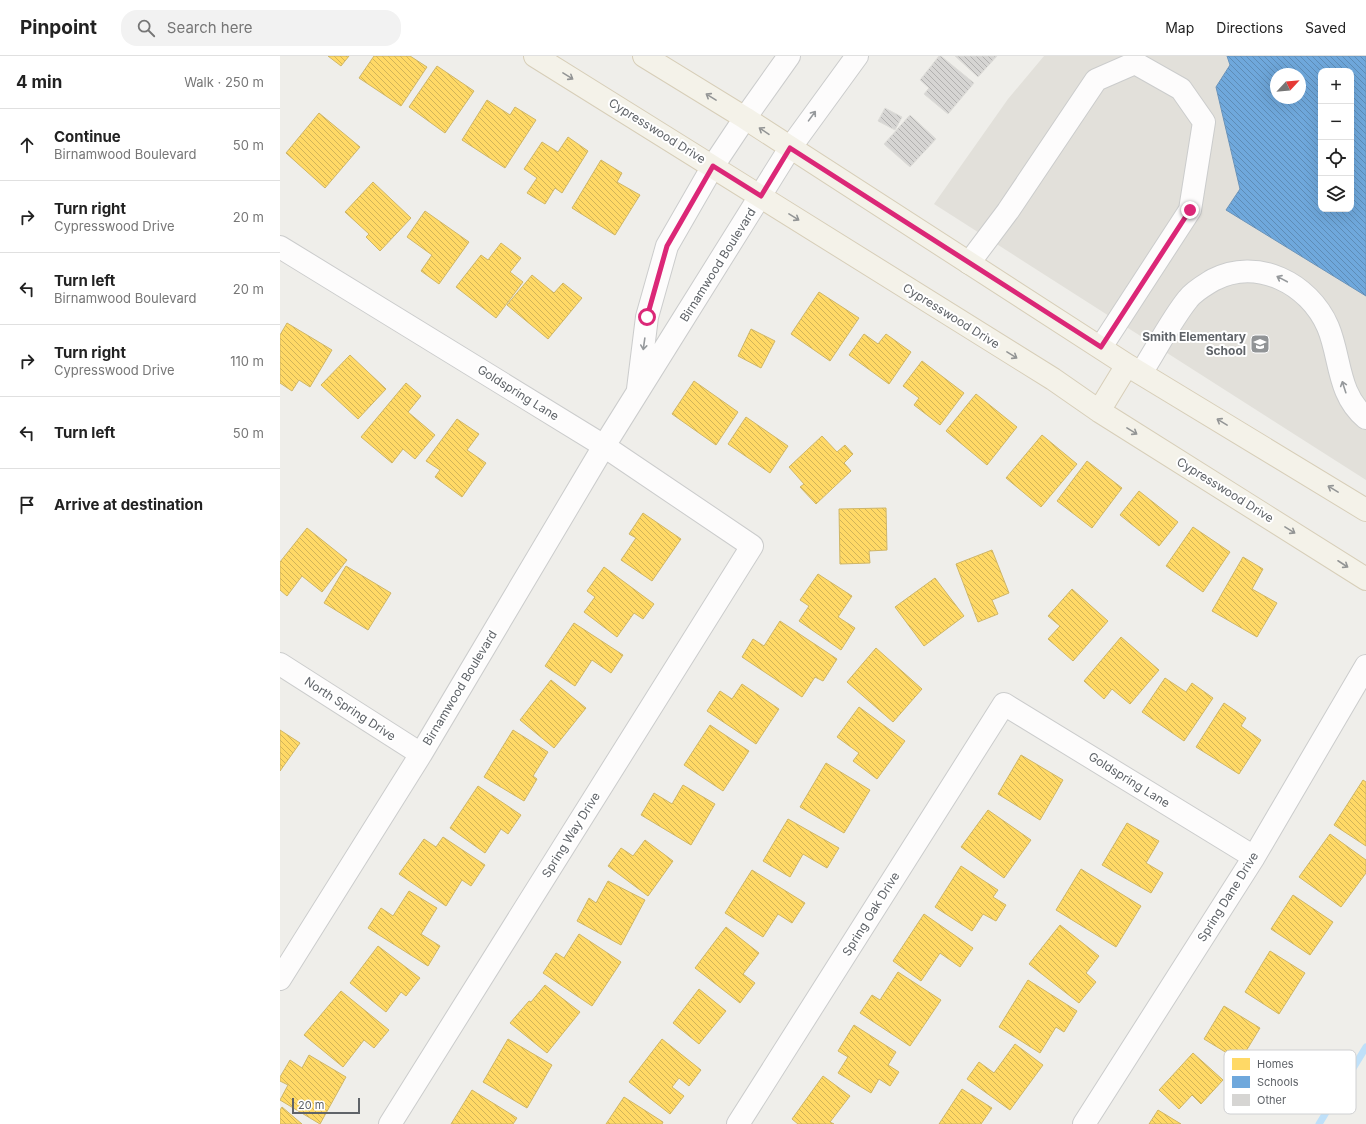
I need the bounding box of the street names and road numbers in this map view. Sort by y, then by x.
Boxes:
street label: Cypresswood Drive [606,95,708,166]
street label: Birnamwood Boulevard [676,205,759,324]
street label: Cypresswood Drive [900,280,1002,351]
street label: Goldspring Lane [475,362,562,424]
street label: Cypresswood Drive [1174,454,1276,525]
street label: Birnamwood Boulevard [419,628,500,748]
street label: North Spring Drive [302,674,399,744]
street label: Goldspring Lane [1086,749,1173,811]
street label: Spring Way Drive [538,789,603,880]
street label: Spring Dane Drive [1194,849,1261,944]
street label: Spring Oak Drive [839,869,902,958]

